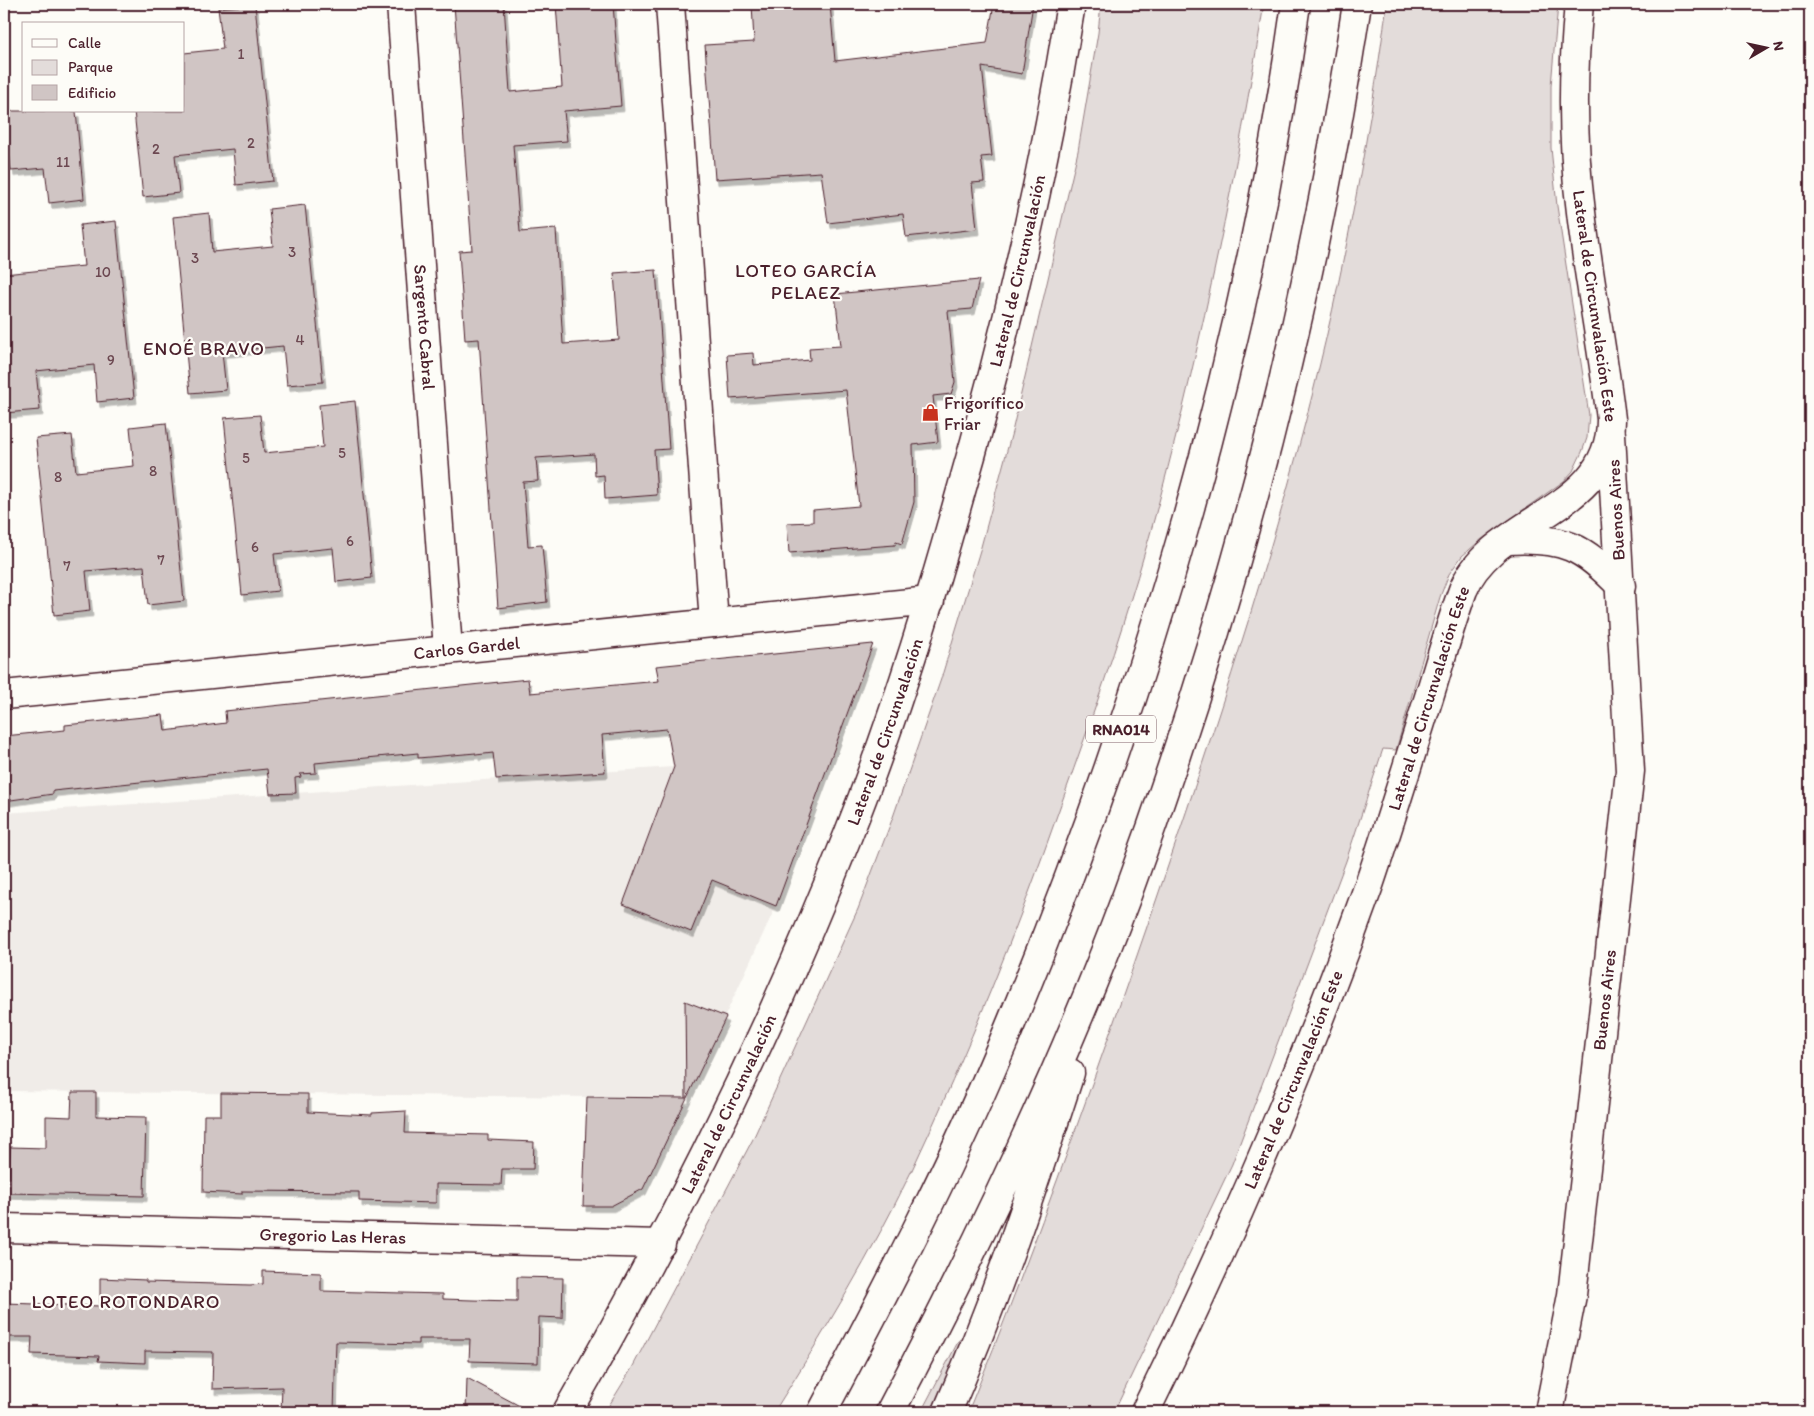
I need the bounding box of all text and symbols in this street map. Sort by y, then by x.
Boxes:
legend [22,22,185,112]
north arrow [1742,22,1792,72]
text: Calle [68,34,101,52]
text: N [1769,40,1787,52]
house number: 1 [238,45,245,63]
text: Parque [68,58,113,76]
text: Edificio [68,84,116,102]
house number: 2 [247,134,255,152]
house number: 2 [152,140,160,158]
house number: 11 [56,153,70,171]
street label: Lateral de Circunvalación [984,172,1050,369]
street label: Lateral de Circunvalación Este [1568,189,1622,423]
house number: 3 [288,243,296,261]
house number: 3 [191,249,199,267]
district label: LOTEO GARCÍA PELAEZ [735,259,877,304]
house number: 10 [95,263,111,281]
street label: Sargento Cabral [409,263,440,391]
house number: 4 [295,331,305,349]
district label: ENOÉ BRAVO [143,337,265,360]
house number: 9 [107,351,115,369]
place label: Frigorífico Friar [944,392,1024,435]
shop icon: Frigorífico Friar [920,403,940,423]
house number: 5 [338,444,346,462]
house number: 5 [242,449,250,467]
street label: Buenos Aires [1602,459,1630,561]
house number: 8 [149,462,157,480]
house number: 8 [54,468,62,486]
house number: 6 [346,532,354,550]
house number: 6 [251,538,259,556]
house number: 7 [157,551,165,569]
house number: 7 [63,557,71,575]
street label: Lateral de Circunvalación Este [1383,583,1475,813]
street label: Carlos Gardel [412,632,521,664]
street label: Lateral de Circunvalación [842,635,928,828]
road number: RNA014 [1086,716,1156,742]
street label: Buenos Aires [1588,948,1621,1052]
street label: Lateral de Circunvalación Este [1239,967,1348,1192]
street label: Lateral de Circunvalación [676,1010,781,1198]
street label: Gregorio Las Heras [259,1223,407,1249]
district label: LOTEO ROTONDARO [31,1290,221,1313]

